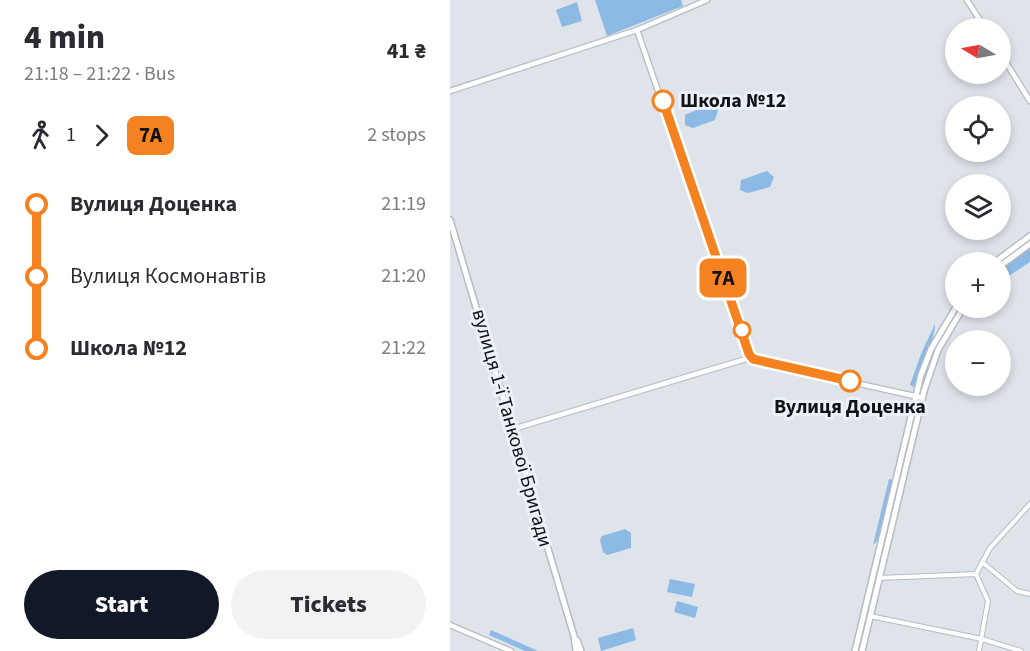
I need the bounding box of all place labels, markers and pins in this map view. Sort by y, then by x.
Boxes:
place label: Школа №12 [680,87,786,115]
marker: Школа №12 [652,90,674,112]
unlabelled marker [733,321,751,339]
marker: Вулиця Доценка [839,370,861,392]
place label: Вулиця Доценка [774,393,926,421]

